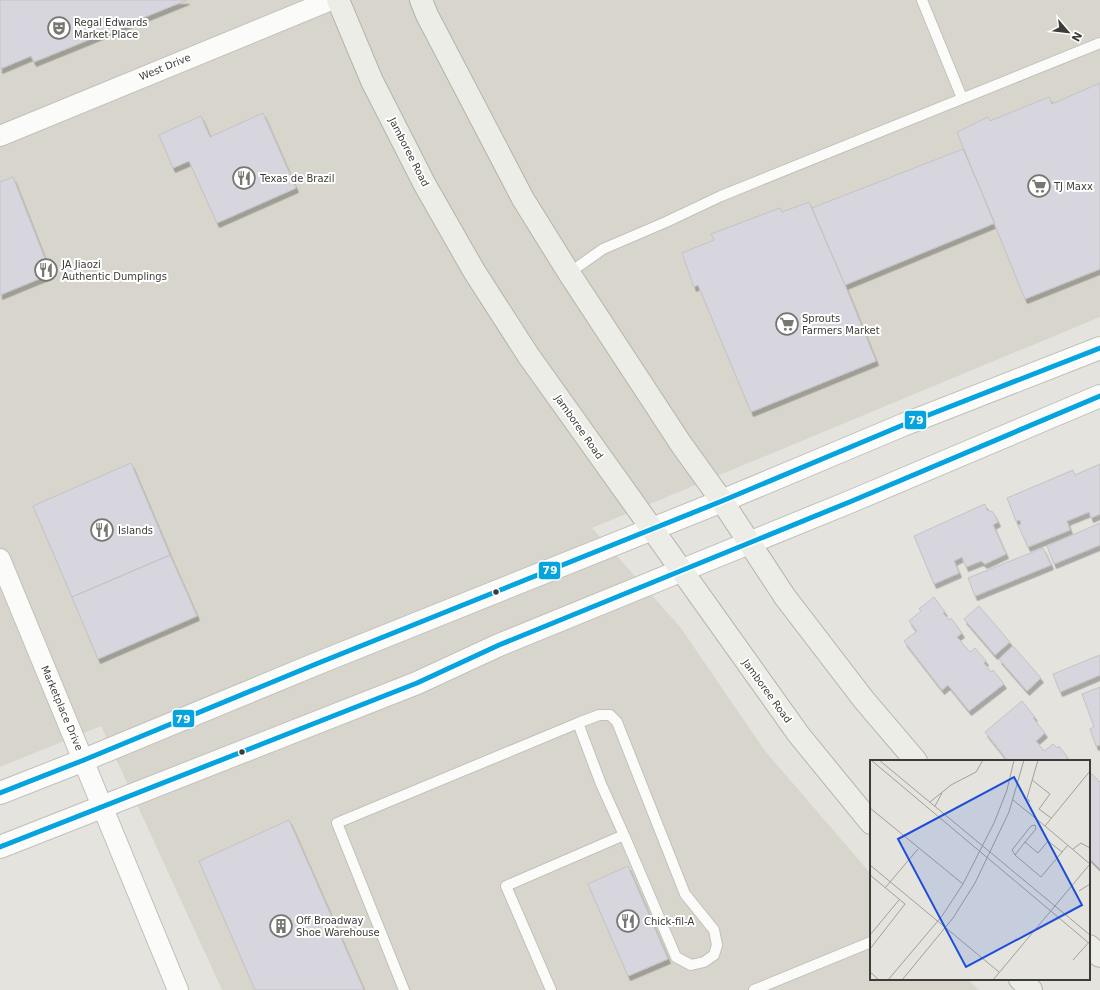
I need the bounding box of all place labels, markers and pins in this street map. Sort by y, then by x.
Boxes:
theatre icon: Regal Edwards Market Place [46,15,72,41]
place label: Regal Edwards Market Place [74,17,148,40]
restaurant icon: Texas de Brazil [231,165,257,191]
place label: Texas de Brazil [259,173,334,184]
supermarket icon: TJ Maxx [1026,173,1052,199]
place label: TJ Maxx [1053,181,1093,192]
restaurant icon: JA Jiaozi Authentic Dumplings [33,257,59,283]
place label: JA Jiaozi Authentic Dumplings [61,259,167,282]
supermarket icon: Sprouts Farmers Market [774,311,800,337]
place label: Sprouts Farmers Market [802,313,880,336]
restaurant icon: Islands [89,517,115,543]
place label: Islands [118,525,153,536]
unlabelled marker [491,587,501,597]
unlabelled marker [237,747,247,757]
restaurant icon: Chick-fil-A [615,908,641,934]
building icon: Off Broadway Shoe Warehouse [268,913,294,939]
place label: Off Broadway Shoe Warehouse [296,915,380,938]
place label: Chick-fil-A [644,916,694,927]

